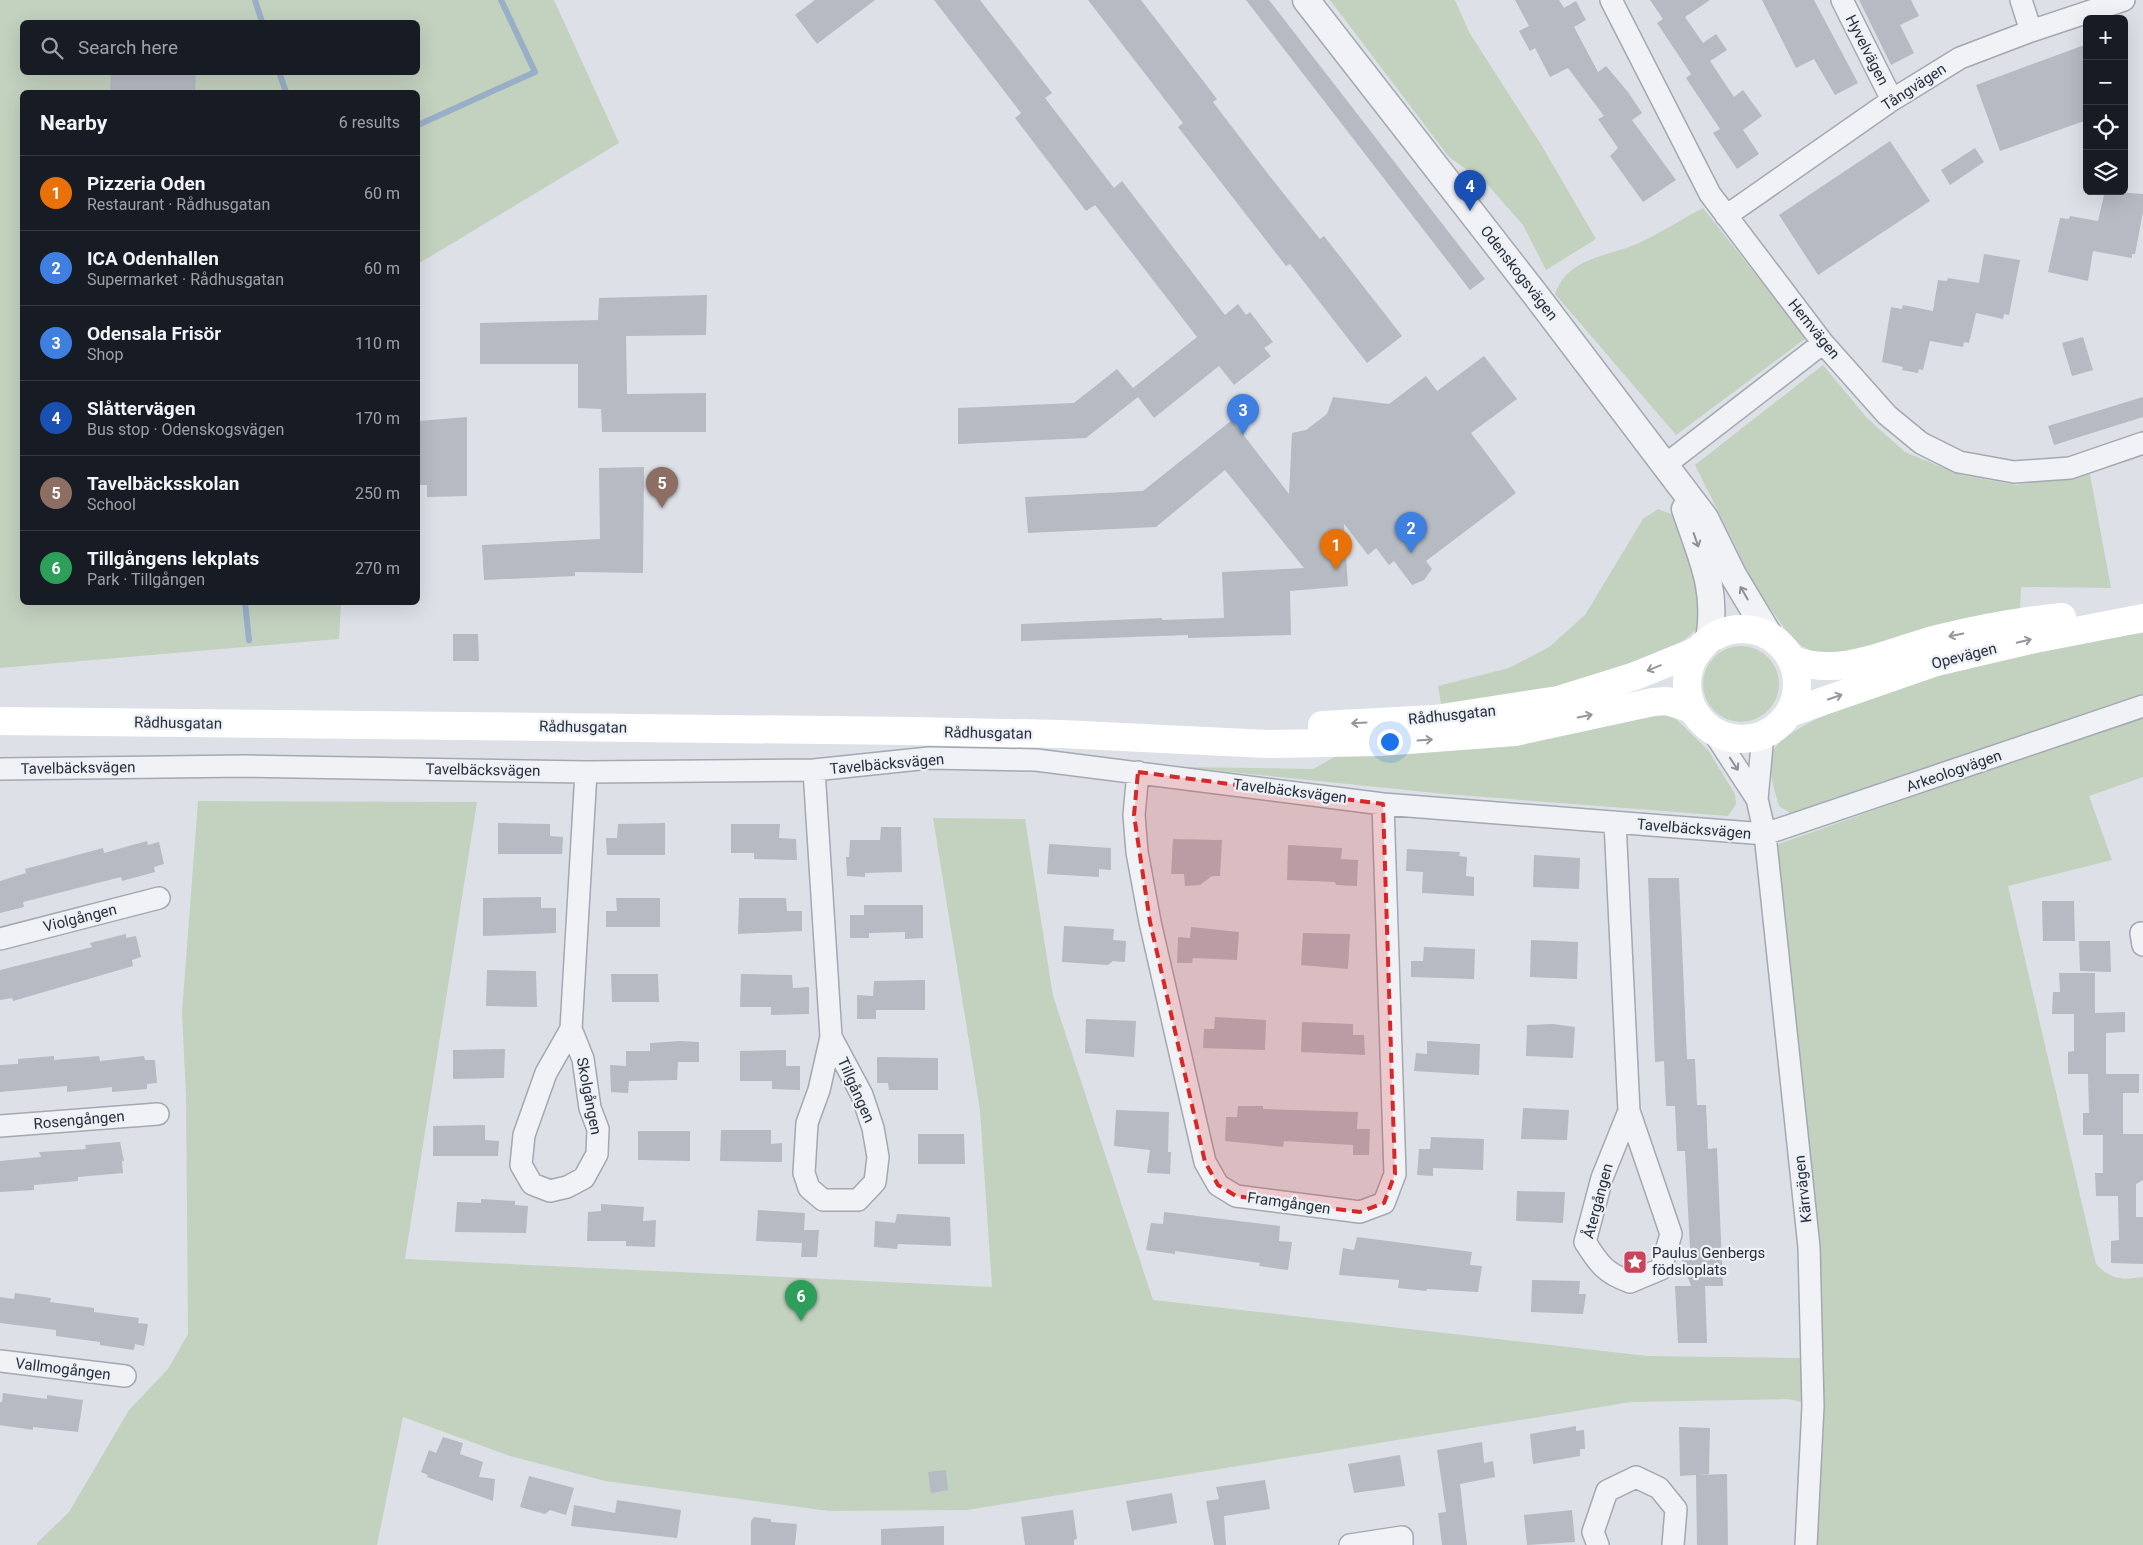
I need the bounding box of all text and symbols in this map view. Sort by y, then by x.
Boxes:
street label: Hyvelvägen [1842,12,1892,88]
map controls [2083,15,2128,195]
button: + [2083,15,2128,60]
search box [20,20,420,75]
icon: search [38,34,66,62]
text: Search here [78,36,178,59]
street label: Tångvägen [1878,60,1950,114]
button: − [2083,60,2128,105]
button: locate [2083,105,2128,150]
text: Nearby [40,111,107,135]
text: 6 results [339,113,400,132]
button: layers [2083,150,2128,195]
pin: 4 [1454,170,1486,211]
text: Pizzeria Oden [87,172,205,195]
text: 1 [51,184,61,203]
text: 60 m [364,184,400,203]
text: Restaurant · Rådhusgatan [87,195,270,214]
street label: Odenskogsvägen [1476,222,1562,324]
text: ICA Odenhallen [87,247,219,270]
text: 2 [51,259,61,278]
text: 60 m [364,259,400,278]
text: Supermarket · Rådhusgatan [87,270,284,289]
street label: Hemvägen [1784,295,1844,363]
text: Odensala Frisör [87,322,221,345]
text: 3 [51,334,61,353]
text: 110 m [355,334,400,353]
text: Shop [87,345,123,364]
pin: 3 [1227,394,1259,435]
text: Slåttervägen [87,397,196,420]
text: 4 [51,409,61,428]
text: 170 m [355,409,400,428]
text: Bus stop · Odenskogsvägen [87,420,284,439]
pin: 5 [646,467,678,508]
text: Tavelbäcksskolan [87,472,239,495]
text: 5 [51,484,61,503]
text: 250 m [355,484,400,503]
text: School [87,495,136,514]
pin: 2 [1395,512,1427,553]
pin: 1 [1320,529,1352,570]
one-way arrow [1691,532,1701,548]
text: Tillgångens lekplats [87,547,259,570]
text: 6 [51,559,61,578]
text: 270 m [355,559,400,578]
text: Park · Tillgången [87,570,205,589]
one-way arrow [1739,587,1749,601]
one-way arrow [1949,631,1965,641]
one-way arrow [2016,636,2032,645]
street label: Opevägen [1930,639,1998,673]
one-way arrow [1647,664,1662,673]
one-way arrow [1827,692,1843,701]
street label: Rådhusgatan [1407,701,1497,729]
one-way arrow [1577,711,1593,721]
street label: Rådhusgatan [134,713,222,733]
street label: Rådhusgatan [539,717,627,737]
one-way arrow [1351,719,1367,728]
street label: Rådhusgatan [944,723,1032,743]
your location [1377,729,1403,755]
one-way arrow [1416,735,1432,744]
street label: Arkeologvägen [1904,746,2004,796]
street label: Tavelbäcksvägen [829,750,945,778]
one-way arrow [1729,757,1739,771]
street label: Tavelbäcksvägen [21,758,135,778]
street label: Tavelbäcksvägen [426,760,540,780]
street label: Tavelbäcksvägen [1232,775,1348,807]
street label: Tavelbäcksvägen [1636,815,1752,843]
street label: Violgången [41,900,119,936]
street label: Tillgången [834,1055,878,1125]
street label: Skolgången [573,1056,605,1136]
street label: Rosengången [33,1107,125,1133]
street label: Kärrvägen [1791,1154,1815,1224]
street label: Återgången [1579,1161,1617,1241]
street label: Framgången [1246,1188,1332,1218]
place label: Paulus Genbergs födsloplats [1652,1244,1765,1279]
place icon: Paulus Genbergs födsloplats [1622,1249,1648,1275]
pin: 6 [785,1280,817,1321]
street label: Vallmogången [14,1354,112,1384]

